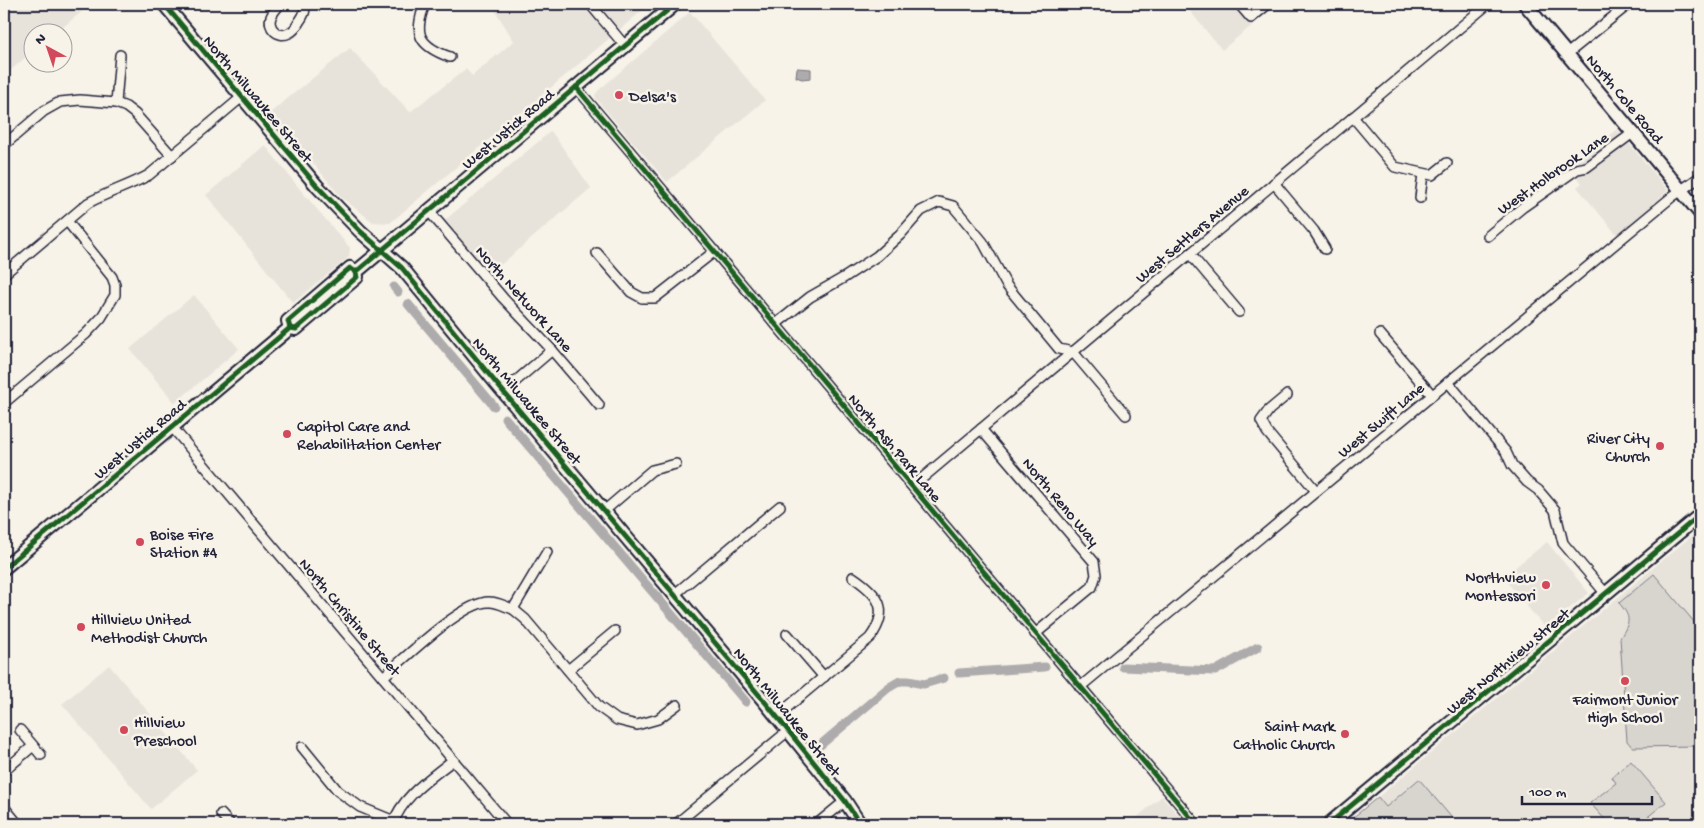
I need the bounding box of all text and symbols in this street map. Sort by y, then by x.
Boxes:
north arrow [22,22,72,72]
text: N [32,31,50,49]
street label: North Milwaukee Street [198,33,316,169]
street label: North Cole Road [1580,52,1667,150]
street label: West Ustick Road [459,86,560,175]
marker: Delsa's [613,89,625,101]
place label: Delsa's [628,89,677,108]
street label: West Holbrook Lane [1495,129,1614,220]
street label: West Settlers Avenue [1133,182,1254,289]
street label: North Network Lane [470,243,576,358]
street label: North Milwaukee Street [467,335,585,471]
street label: West Swift Lane [1335,379,1430,463]
street label: North Ash Park Lane [842,391,945,508]
street label: West Ustick Road [91,396,192,485]
place label: Capitol Care and Rehabilitation Center [297,419,441,456]
marker: Capitol Care and Rehabilitation Center [281,428,293,440]
place label: River City Church [1587,431,1650,468]
marker: River City Church [1654,440,1666,452]
street label: North Reno Way [1017,455,1102,552]
place label: Boise Fire Station #4 [149,527,218,564]
marker: Boise Fire Station #4 [134,536,146,548]
street label: North Christine Street [293,555,404,682]
place label: Northview Montessori [1465,570,1537,607]
marker: Northview Montessori [1540,579,1552,591]
street label: West Northview Street [1444,605,1576,720]
place label: Hillview United Methodist Church [91,612,208,649]
marker: Hillview United Methodist Church [75,621,87,633]
street label: North Milwaukee Street [727,645,844,783]
marker: Fairmont Junior High School [1619,675,1631,687]
place label: Fairmont Junior High School [1572,692,1679,729]
place label: Hillview Preschool [133,715,197,752]
place label: Saint Mark Catholic Church [1233,719,1337,756]
marker: Hillview Preschool [118,724,130,736]
marker: Saint Mark Catholic Church [1339,728,1351,740]
scale bar [1522,773,1652,805]
text: 100 m [1528,784,1567,802]

